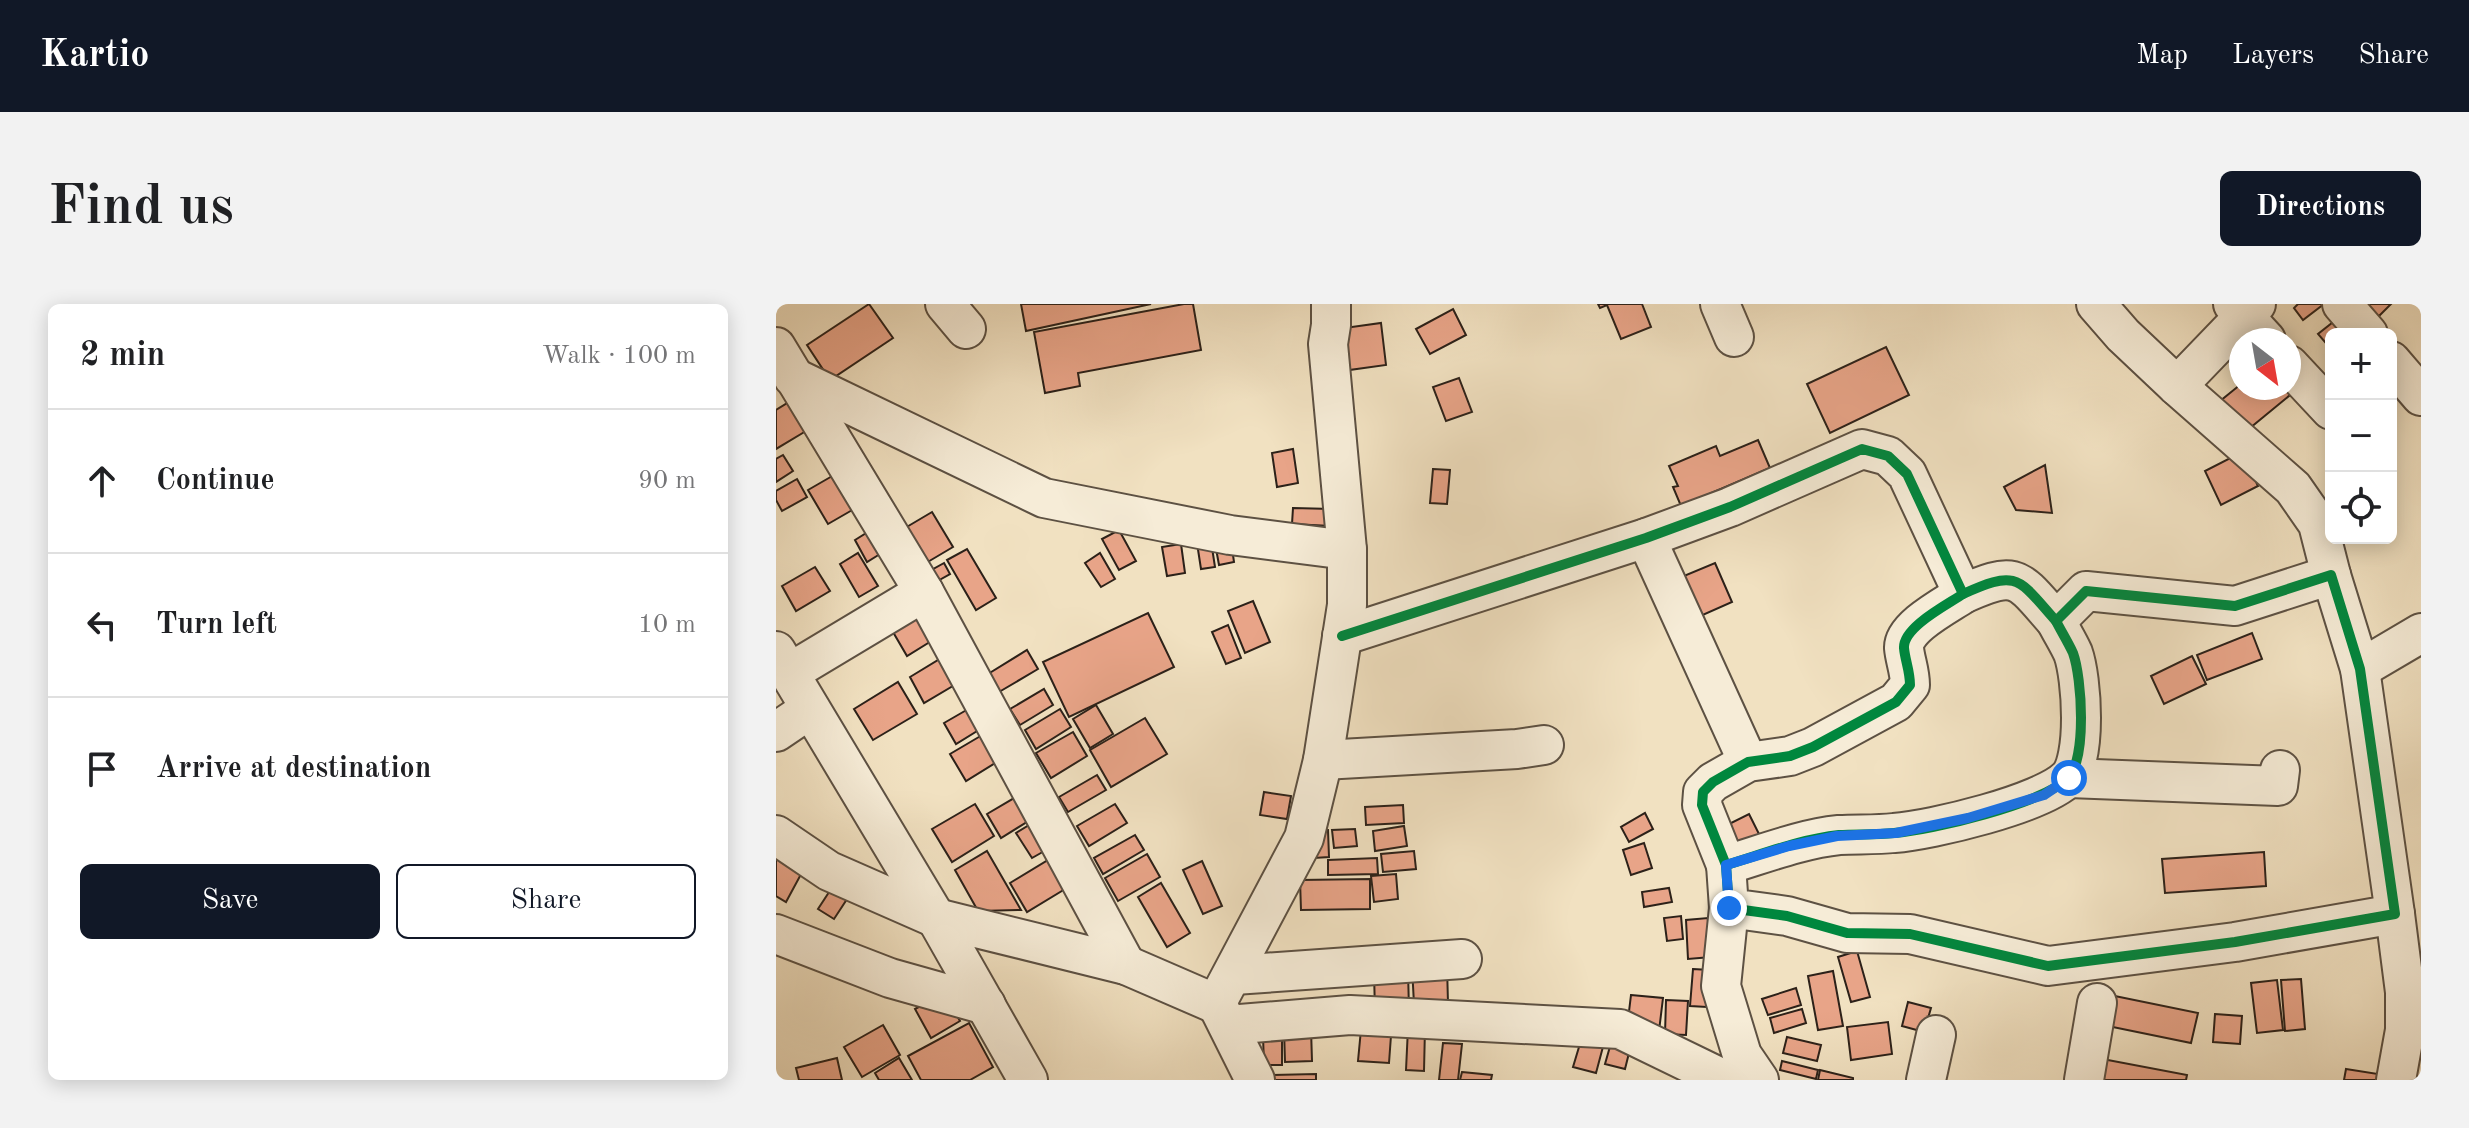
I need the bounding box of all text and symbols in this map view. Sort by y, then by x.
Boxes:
text: Kartio [40,37,149,75]
text: Map [2136,42,2188,70]
text: Layers [2232,42,2314,70]
text: Share [2358,42,2429,70]
button: Directions [2220,171,2421,246]
text: Find us [48,180,234,236]
north arrow [2229,328,2301,400]
map controls [2325,328,2397,544]
button: + [2325,328,2397,400]
text: 2 min [80,339,165,373]
text: Walk · 100 m [542,343,696,369]
button: − [2325,400,2397,472]
icon: ahead [80,459,124,503]
text: Continue [156,466,275,496]
text: 90 m [638,468,696,494]
button: locate [2325,472,2397,544]
icon: left [80,603,124,647]
text: Turn left [156,610,277,640]
text: 10 m [638,612,696,638]
icon: arrive [80,747,124,791]
text: Arrive at destination [156,754,431,784]
route start [2051,760,2087,796]
button: Save [80,864,380,939]
button: Share [396,864,696,939]
route end [1711,890,1747,926]

